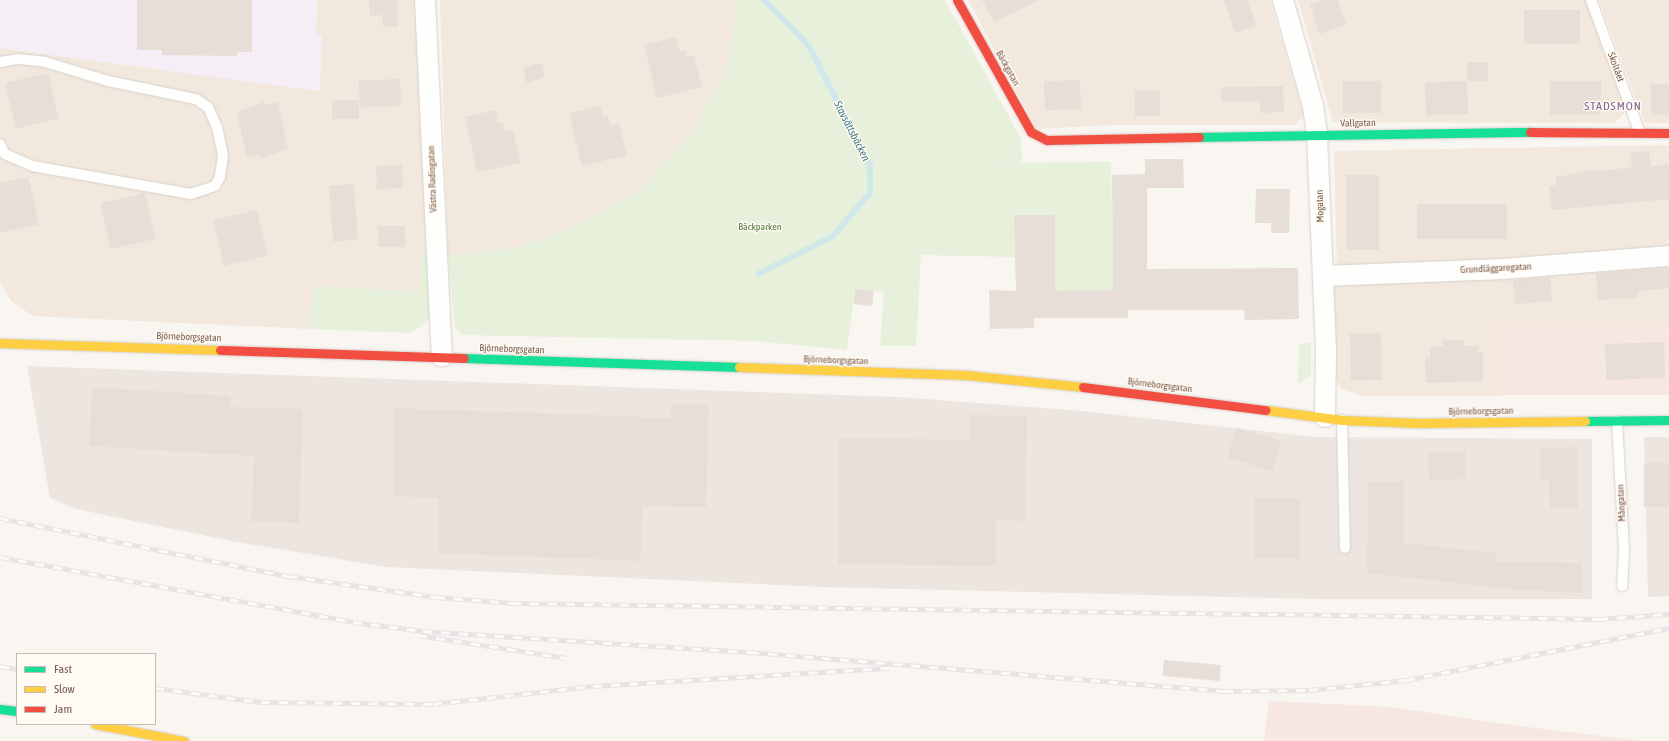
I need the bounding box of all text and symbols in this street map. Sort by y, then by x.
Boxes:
street label: Bäckgatan [993,48,1023,88]
street label: Skoltået [1605,51,1627,83]
water label: Stavsättsbäcken [831,99,873,163]
district label: STADSMON [1584,100,1642,114]
street label: Vallgatan [1340,117,1376,129]
street label: Västra Radiogatan [425,145,439,213]
street label: Mogatan [1313,190,1327,222]
park label: Bäckparken [738,221,782,233]
street label: Grundläggaregatan [1460,260,1532,276]
street label: Björneborgsgatan [156,330,222,344]
street label: Björneborgsgatan [479,342,545,356]
street label: Björneborgsgatan [803,353,869,367]
street label: Björneborgsgatan [1127,375,1193,395]
street label: Björneborgsgatan [1448,404,1514,418]
street label: Mångatan [1614,484,1628,522]
legend [16,653,156,725]
text: Fast [54,662,72,676]
text: Slow [54,682,75,696]
text: Jam [54,702,72,716]

